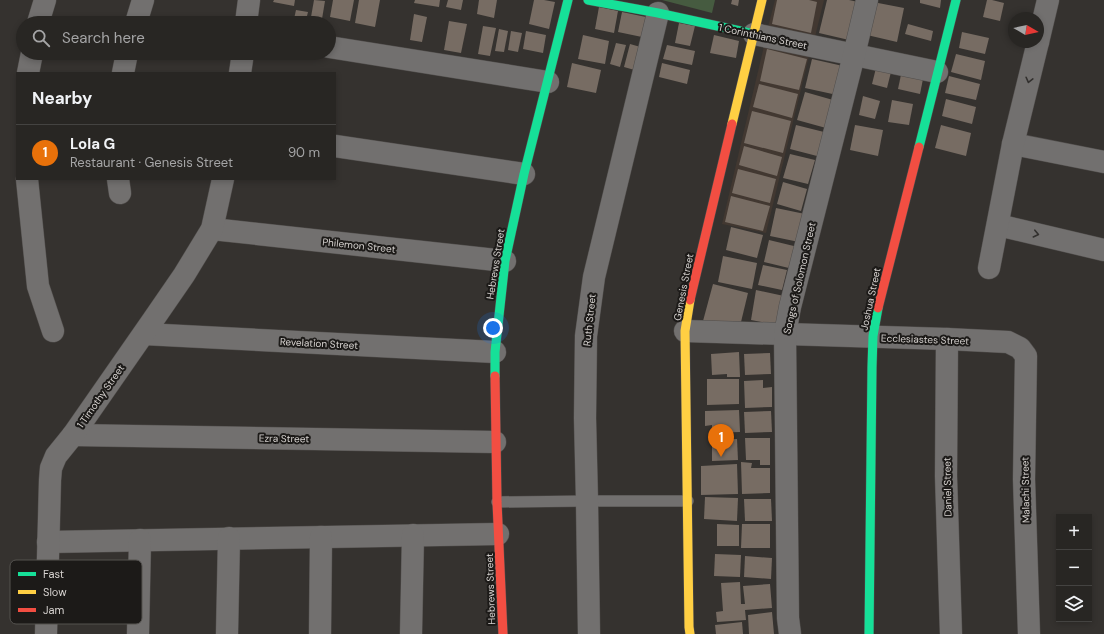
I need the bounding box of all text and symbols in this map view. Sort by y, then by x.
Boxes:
north arrow [1008,12,1044,48]
search box [16,16,336,60]
street label: 1 Corinthians Street [718,21,808,52]
icon: search [30,27,52,49]
text: Search here [62,28,145,48]
one-way arrow [1025,77,1033,83]
text: Nearby [32,87,92,109]
text: Lola G [70,134,115,154]
text: 1 [43,144,47,161]
text: 90 m [288,144,320,161]
text: Restaurant · Genesis Street [70,154,233,171]
street label: Songs of Solomon Street [780,221,819,335]
street label: Hebrews Street [483,228,508,300]
one-way arrow [1032,229,1039,238]
street label: Philemon Street [322,235,396,256]
street label: Genesis Street [671,252,696,322]
street label: Joshua Street [857,266,884,332]
street label: Ruth Street [580,293,599,347]
your location [483,318,503,338]
street label: Ecclesiastes Street [881,331,969,348]
street label: Revelation Street [280,335,359,352]
street label: 1 Timothy Street [74,362,127,431]
pin: 1 [708,424,734,457]
street label: Ezra Street [259,432,309,445]
street label: Daniel Street [940,457,955,517]
street label: Malachi Street [1018,457,1033,523]
map controls [1056,514,1092,622]
button: + [1056,514,1092,550]
button: − [1056,550,1092,586]
street label: Hebrews Street [483,553,498,625]
legend [10,560,142,624]
text: Fast [43,567,64,581]
text: Slow [43,585,67,599]
button: layers [1056,586,1092,622]
text: Jam [43,603,64,617]

